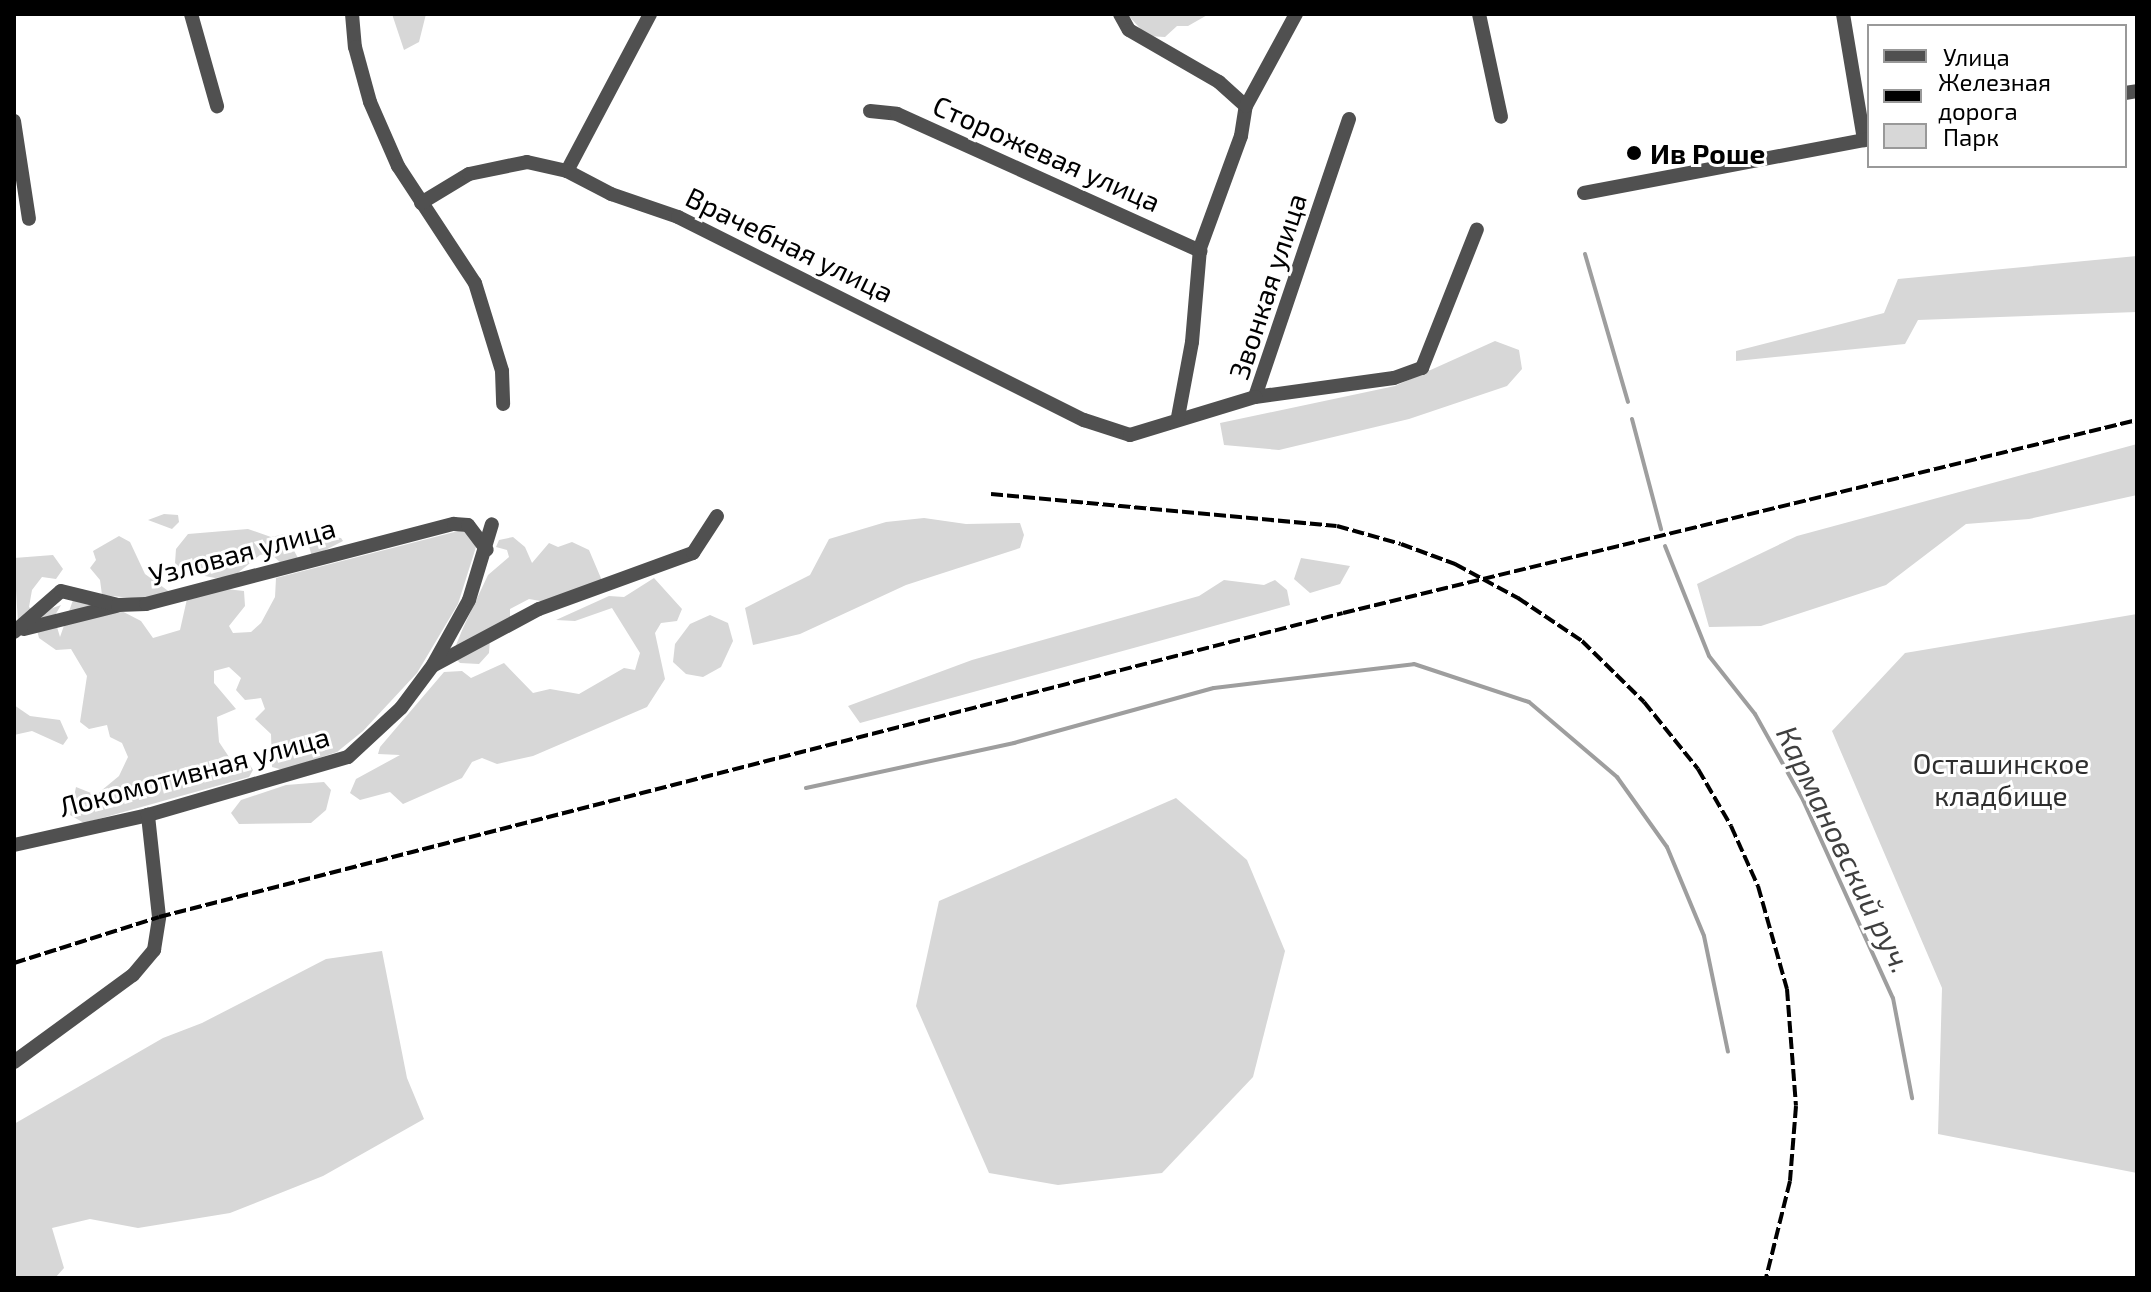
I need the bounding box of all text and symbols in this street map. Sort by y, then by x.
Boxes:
legend [1867,24,2127,168]
text: Улица [1943,42,2010,71]
text: Железная дорога [1938,67,2051,125]
street label: Сторожевая улица [928,88,1166,218]
text: Парк [1943,122,1999,151]
place label: Ив Роше [1650,136,1765,170]
marker: Ив Роше [1625,144,1643,162]
street label: Врачебная улица [681,179,899,309]
street label: Звонкая улица [1221,189,1313,383]
street label: Узловая улица [145,510,339,592]
street label: Локомотивная улица [55,719,333,823]
water label: Кармановский руч. [1770,720,1920,978]
park label: Осташинское кладбище [1913,746,2089,812]

